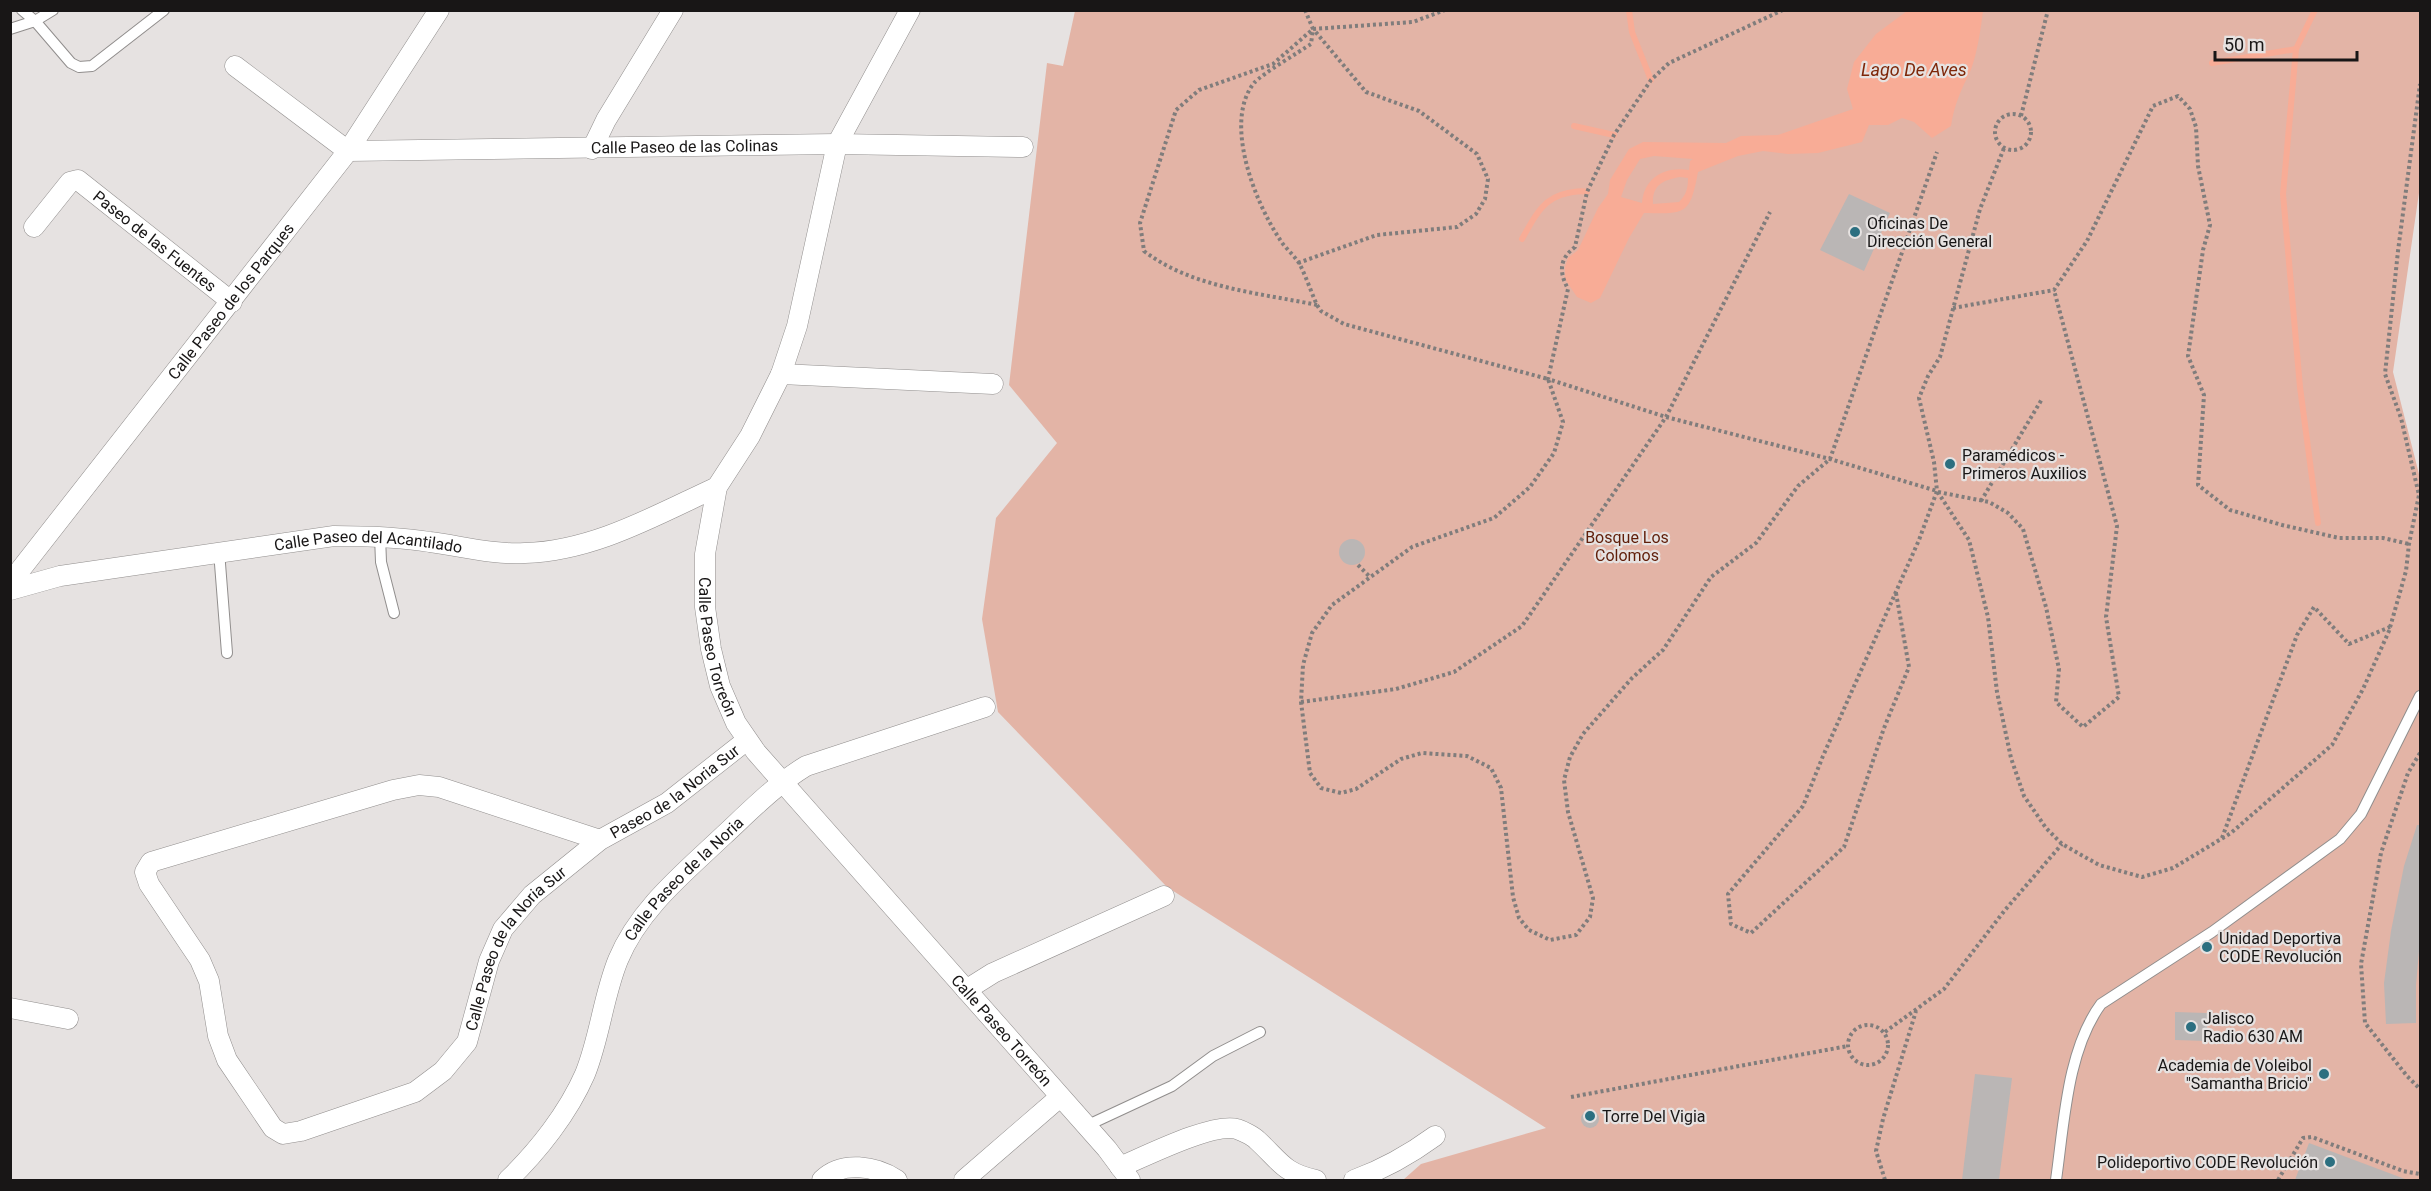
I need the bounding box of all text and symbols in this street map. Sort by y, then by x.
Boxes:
scale bar [2215,24,2358,62]
text: 50 m [2224,34,2264,55]
water label: Lago De Aves [1861,59,1967,80]
street label: Calle Paseo de las Colinas [591,135,778,157]
street label: Paseo de las Fuentes [90,186,220,295]
place label: Oficinas De Dirección General [1867,214,1992,251]
street label: Calle Paseo de los Parques [164,219,298,383]
marker: Oficinas De Dirección General [1848,225,1862,239]
place label: Paramédicos - Primeros Auxilios [1962,446,2087,483]
marker: Paramédicos - Primeros Auxilios [1943,457,1957,471]
street label: Calle Paseo del Acantilado [273,526,464,557]
park label: Bosque Los Colomos [1585,528,1669,565]
street label: Calle Paseo Torreón [695,577,741,719]
street label: Paseo de la Noria Sur [607,740,743,842]
street label: Calle Paseo de la Noria [620,813,747,944]
street label: Calle Paseo de la Noria Sur [461,862,570,1033]
place label: Unidad Deportiva CODE Revolución [2219,929,2342,966]
marker: Unidad Deportiva CODE Revolución [2200,940,2214,954]
street label: Calle Paseo Torreón [948,970,1056,1090]
place label: Jalisco Radio 630 AM [2203,1009,2303,1046]
marker: Jalisco Radio 630 AM [2184,1020,2198,1034]
place label: Academia de Voleibol "Samantha Bricio" [2158,1056,2312,1093]
marker: Academia de Voleibol "Samantha Bricio" [2317,1067,2331,1081]
place label: Torre Del Vigia [1602,1107,1706,1126]
marker: Torre Del Vigia [1583,1109,1597,1123]
place label: Polideportivo CODE Revolución [2097,1153,2318,1172]
marker: Polideportivo CODE Revolución [2323,1155,2337,1169]

